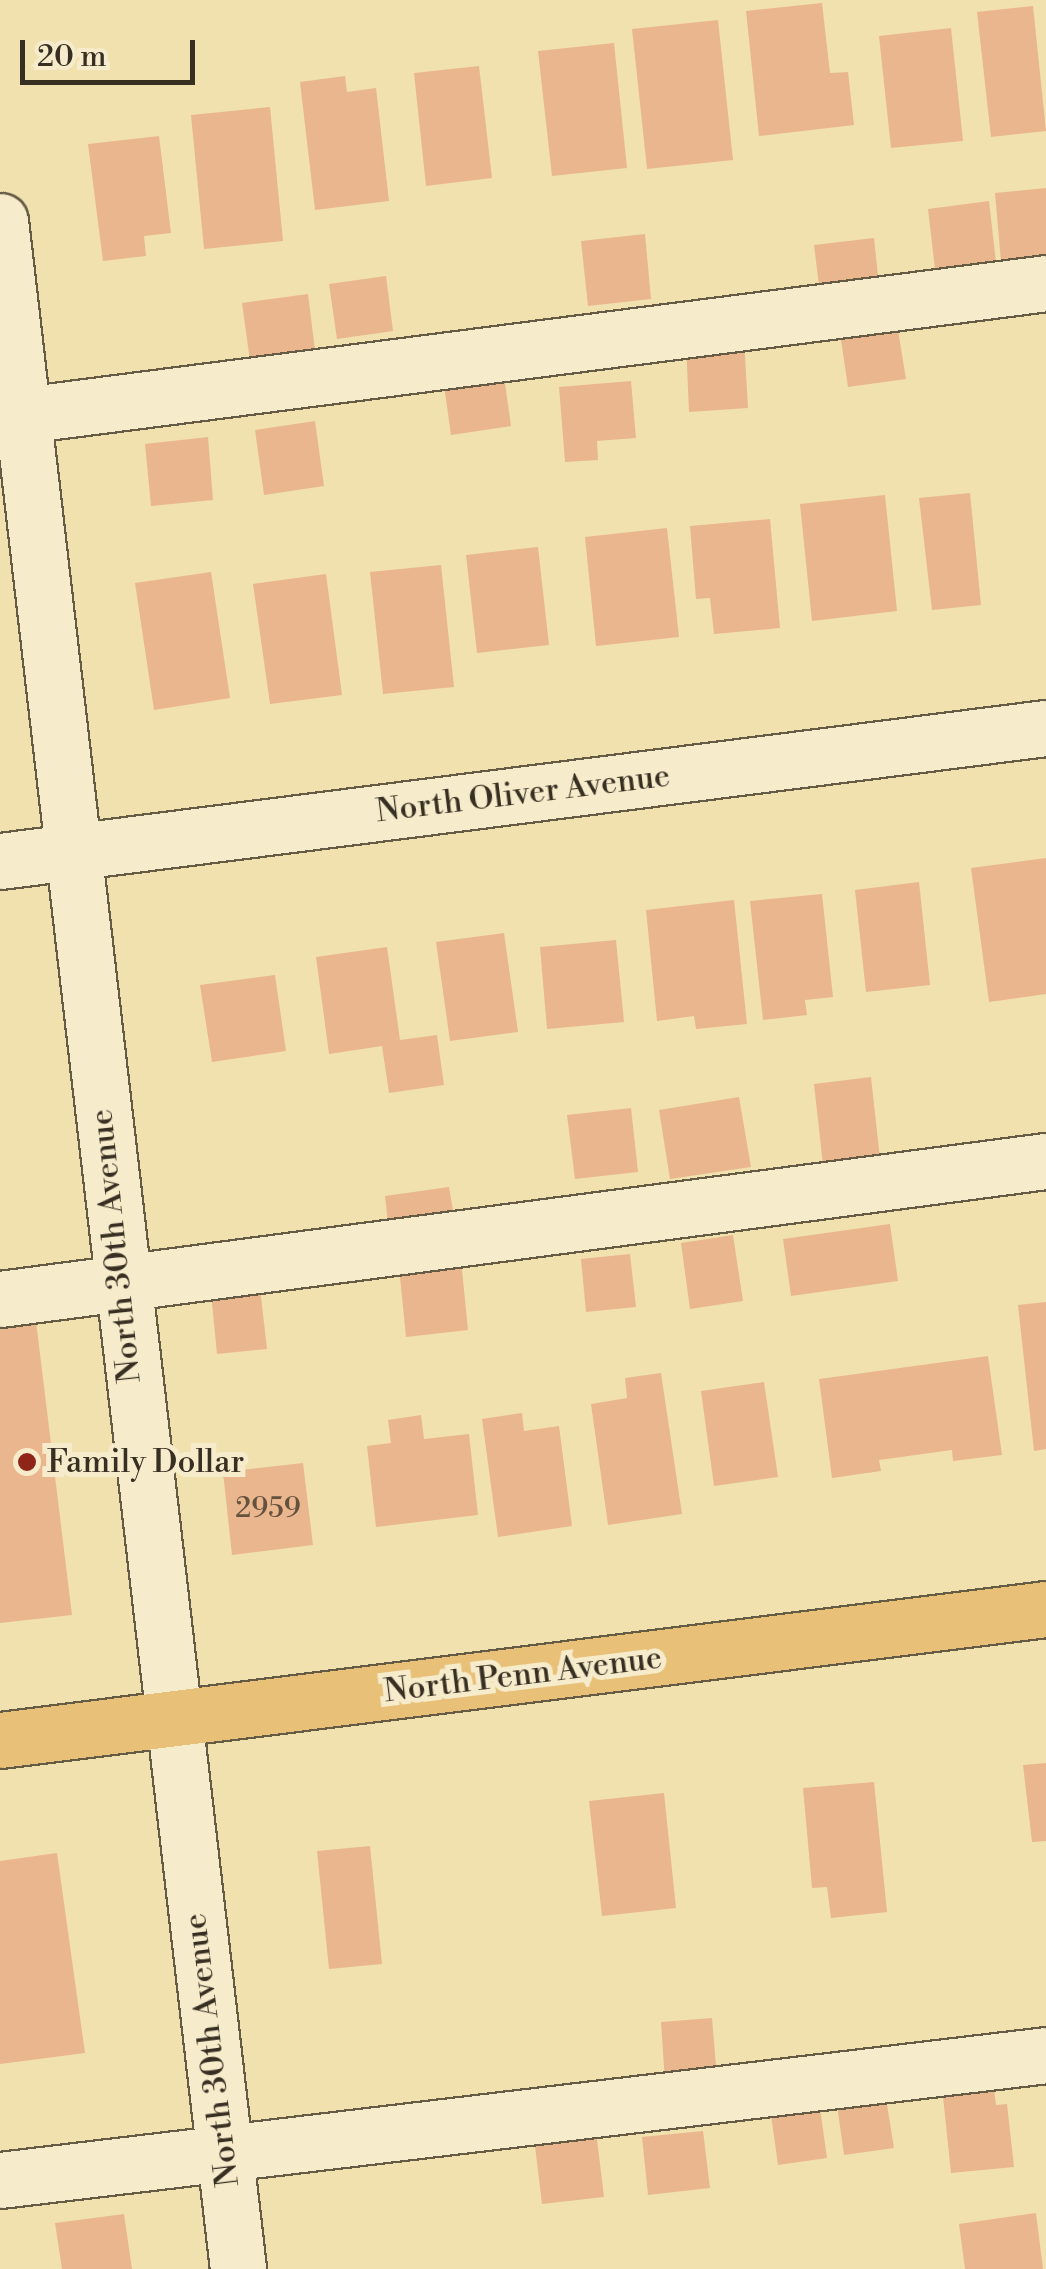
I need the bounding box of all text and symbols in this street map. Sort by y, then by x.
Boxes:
scale bar [25,20,200,82]
text: 20 m [37,38,106,76]
street label: North Oliver Avenue [374,757,672,831]
street label: North 30th Avenue [83,1107,149,1385]
place label: Family Dollar [47,1443,244,1481]
marker: Family Dollar [16,1451,38,1473]
house number: 2959 [235,1492,301,1526]
street label: North Penn Avenue [382,1639,664,1711]
street label: North 30th Avenue [176,1911,248,2189]

